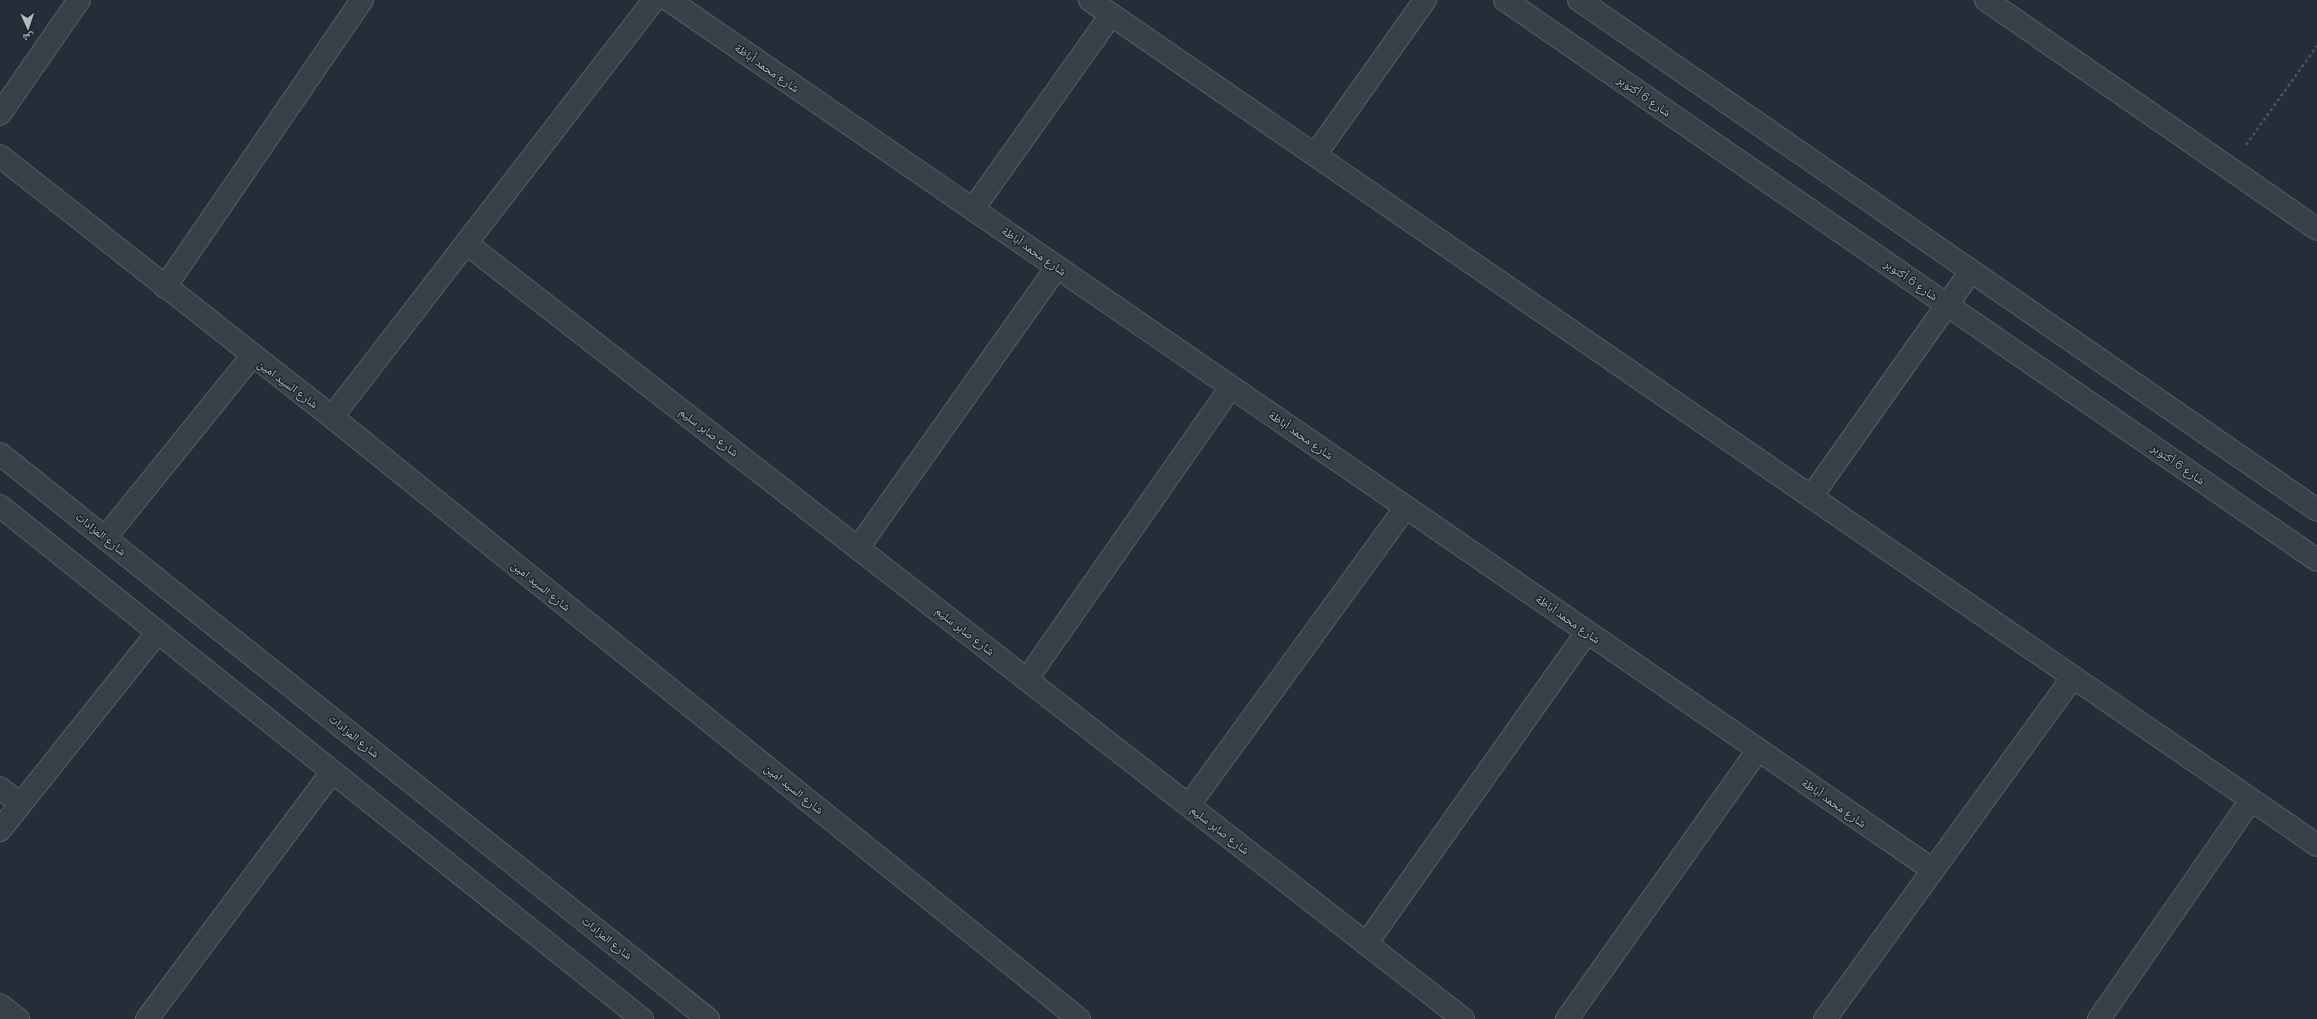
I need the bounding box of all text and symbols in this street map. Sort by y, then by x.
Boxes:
north arrow [8,8,48,48]
text: ش [22,30,35,44]
street label: شارع محمد أباظة [731,41,802,96]
street label: شارع 6 أكتوبر [1613,72,1674,120]
street label: شارع محمد أباظة [998,224,1069,279]
street label: شارع 6 أكتوبر [1880,256,1941,304]
street label: شارع السيد امين [254,357,321,412]
street label: شارع صابر سليم [676,405,741,460]
street label: شارع محمد أباظة [1265,408,1336,463]
street label: شارع 6 أكتوبر [2147,440,2208,488]
street label: شارع المزادات [72,509,129,559]
street label: شارع السيد امين [508,558,573,615]
street label: شارع محمد أباظة [1532,592,1603,647]
street label: شارع صابر سليم [932,604,997,659]
street label: شارع المزادات [325,711,382,761]
street label: شارع السيد امين [761,761,826,818]
street label: شارع محمد أباظة [1798,776,1869,831]
street label: شارع صابر سليم [1187,803,1252,858]
street label: شارع المزادات [578,913,635,963]

